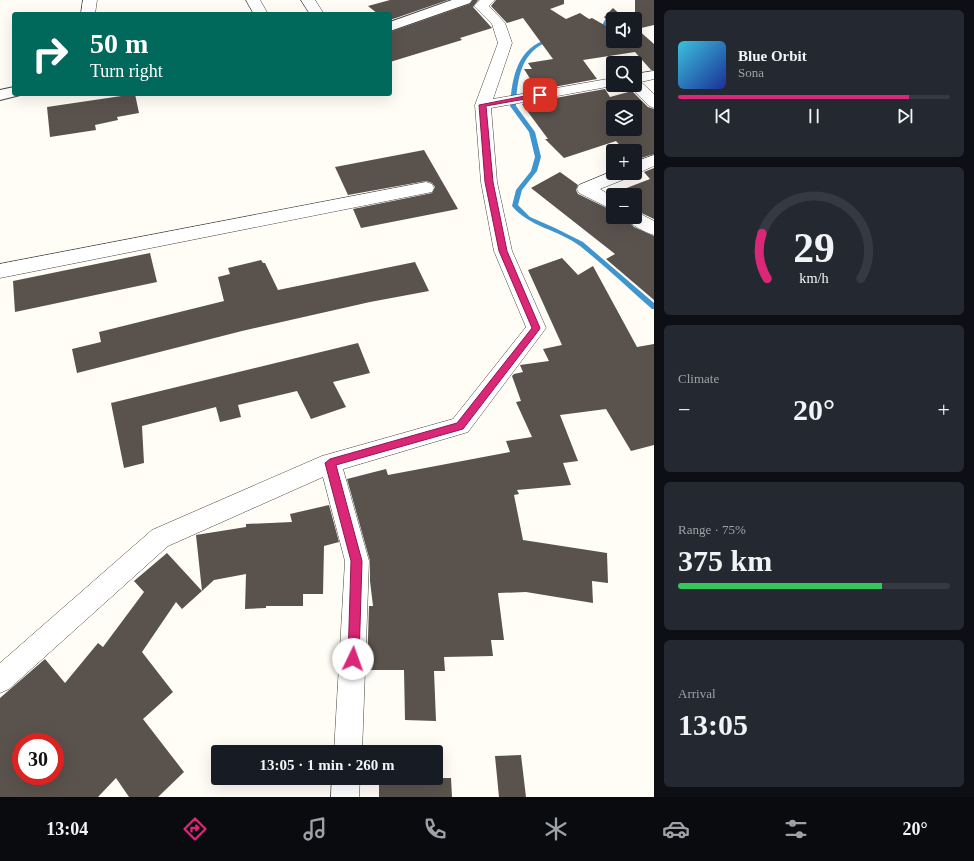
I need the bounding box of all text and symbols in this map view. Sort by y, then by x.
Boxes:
map controls [606,12,642,224]
button: sound [606,12,642,48]
icon: right [24,28,76,80]
text: 50 m [90,28,148,59]
text: Blue Orbit [738,48,807,64]
button: search [606,56,642,92]
text: Turn right [90,61,163,81]
text: Sona [738,65,764,80]
pin [523,78,557,112]
icon: arrive [529,84,551,106]
button: layers [606,100,642,136]
icon: previous [712,105,734,127]
icon: pause [803,105,825,127]
icon: next [894,105,916,127]
button: + [606,144,642,180]
button: − [606,188,642,224]
text: 29 [793,225,835,271]
text: km/h [799,270,829,286]
text: Climate [678,371,719,386]
text: 20° [793,393,835,426]
text: − [678,397,690,422]
text: + [938,397,950,422]
text: Range · 75% [678,522,746,537]
text: 375 km [678,544,772,577]
position arrow [332,638,374,680]
text: Arrival [678,686,716,701]
text: 13:05 [678,708,748,741]
speed limit sign: 30 [12,733,64,785]
text: 13:05 · 1 min · 260 m [260,757,395,773]
icon: directions [181,815,209,843]
icon: music [301,815,329,843]
icon: phone [421,815,449,843]
icon: climate [542,815,570,843]
icon: car [662,815,690,843]
icon: filters [782,815,810,843]
text: 13:04 [46,819,88,839]
text: 20° [903,819,928,839]

